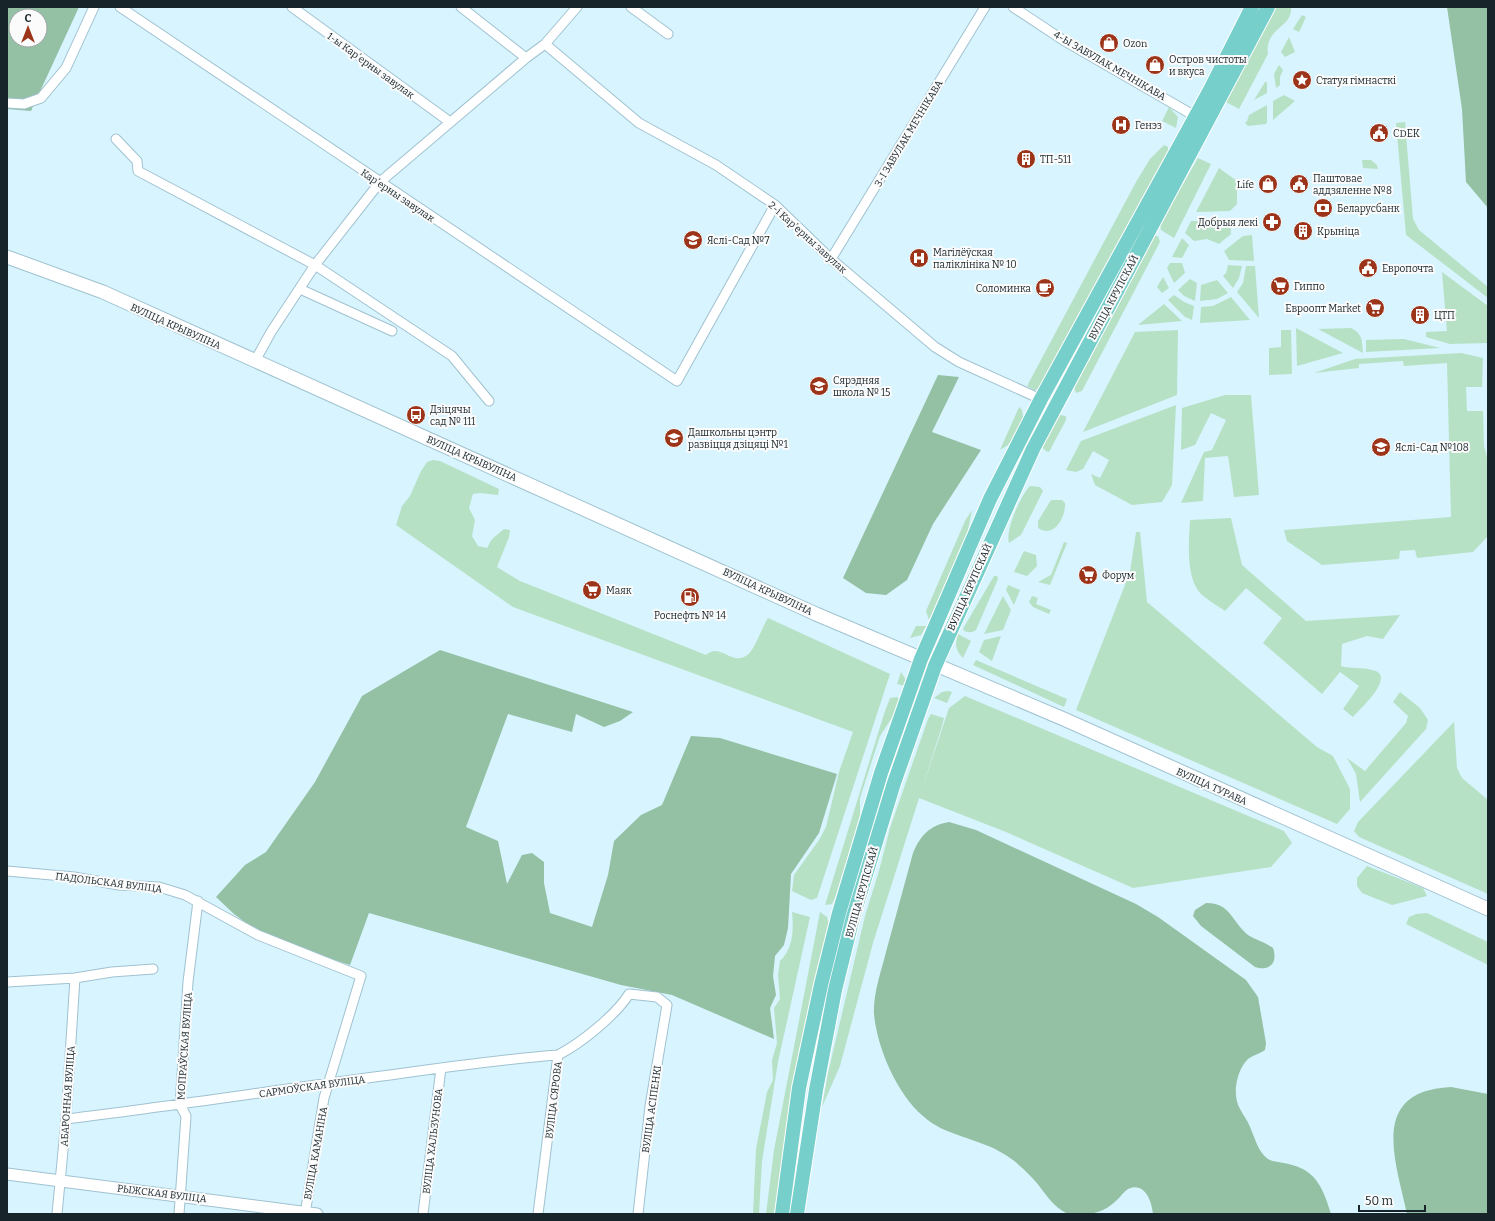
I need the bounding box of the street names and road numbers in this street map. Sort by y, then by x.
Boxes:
street label: 4-Ы ЗАВУЛАК МЕЧНІКАВА [1051,29,1169,103]
street label: 1-ы Карʼерны завулак [324,30,416,102]
street label: 3-І ЗАВУЛАК МЕЧНІКАВА [872,77,946,189]
street label: Карʼерны завулак [358,167,437,225]
street label: 2-і Карʼерны завулак [766,199,849,276]
street label: ВУЛІЦА КРУПСКАЙ [1086,253,1141,342]
street label: ВУЛІЦА КРЫВУЛІНА [129,302,223,353]
street label: ВУЛІЦА КРЫВУЛІНА [425,434,519,485]
street label: ВУЛІЦА КРУПСКАЙ [944,542,995,633]
street label: ВУЛІЦА КРЫВУЛІНА [721,566,815,618]
street label: ВУЛІЦА ТУРАВА [1174,766,1250,808]
street label: ВУЛІЦА КРУПСКАЙ [842,845,881,939]
street label: ПАДОЛЬСКАЯ ВУЛІЦА [55,870,164,896]
street label: МОПРАЎСКАЯ ВУЛІЦА [174,991,195,1100]
street label: АБАРОННАЯ ВУЛІЦА [58,1044,78,1147]
street label: ВУЛІЦА СЯРОВА [543,1060,565,1140]
street label: ВУЛІЦА АСІПЕНКІ [640,1064,664,1154]
street label: САРМОЎСКАЯ ВУЛІЦА [258,1072,367,1100]
street label: ВУЛІЦА ХАЛЬЗУНОВА [421,1087,446,1195]
street label: ВУЛІЦА КАМАНІНА [302,1105,330,1201]
street label: РЫЖСКАЯ ВУЛІЦА [116,1183,208,1206]

